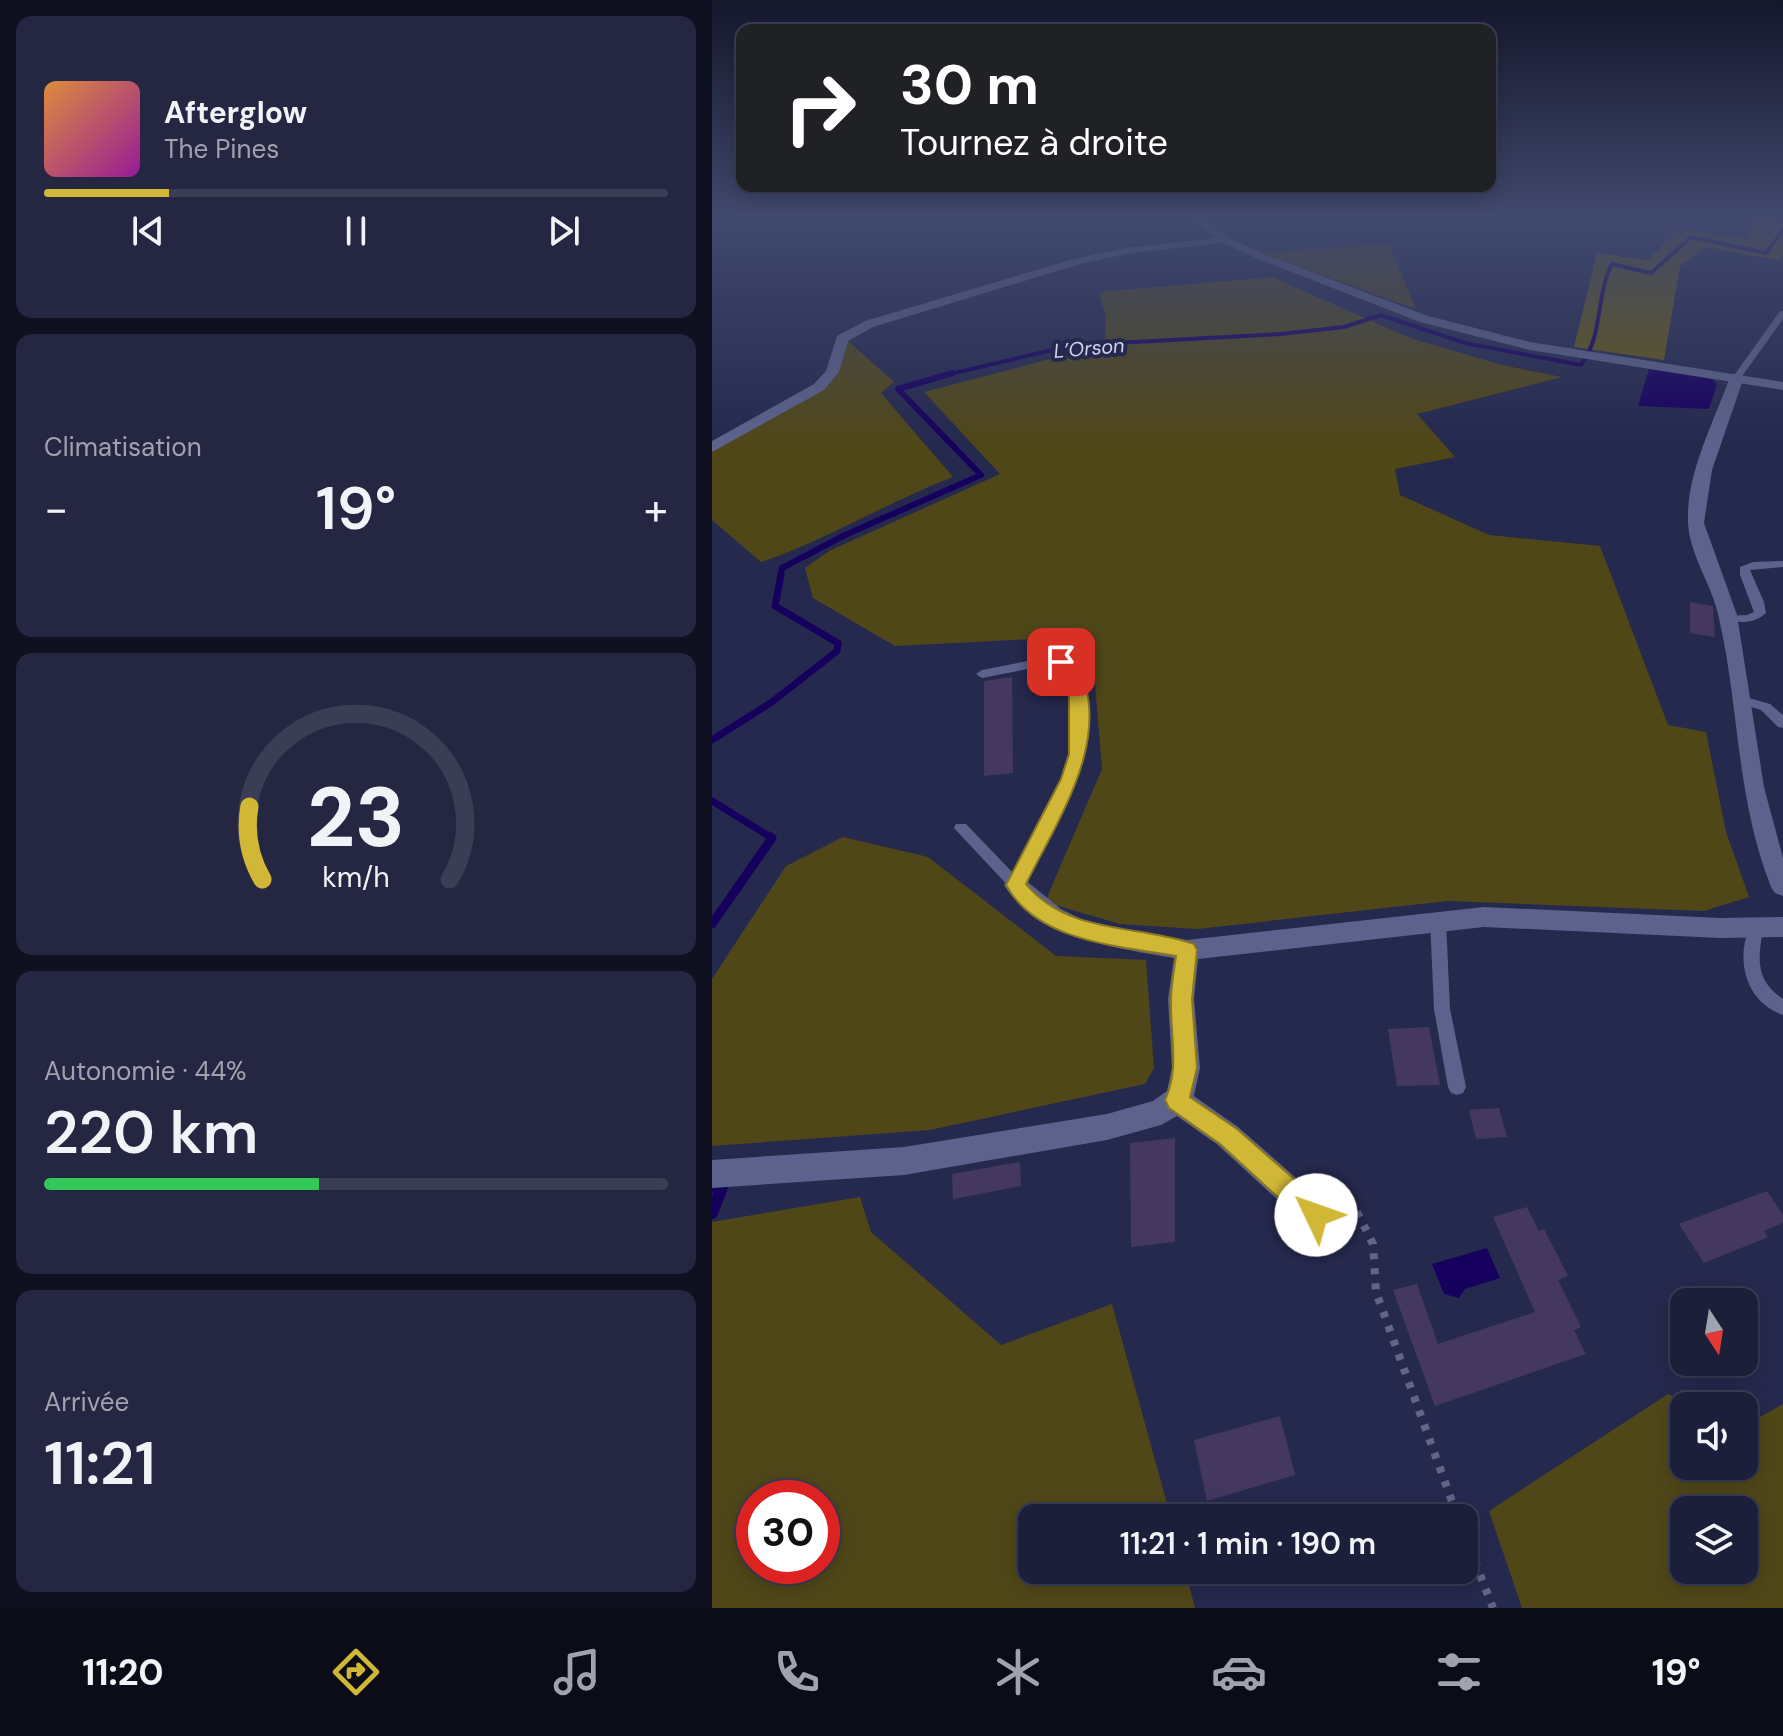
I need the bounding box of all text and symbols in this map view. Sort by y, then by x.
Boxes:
text: 30 m [900,48,1039,121]
icon: right [768,56,872,160]
text: Afterglow [164,93,307,132]
text: Tournez à droite [900,119,1168,166]
text: The Pines [164,132,279,166]
icon: previous [126,209,170,253]
icon: pause [334,209,378,253]
icon: next [542,209,586,253]
water label: L’Orson [1052,332,1126,364]
text: Climatisation [44,430,202,464]
text: 19° [316,469,396,548]
text: − [44,480,68,538]
text: + [644,480,668,538]
pin [1027,628,1095,696]
icon: arrive [1039,640,1083,684]
text: 23 [307,763,405,872]
text: km/h [322,859,390,896]
text: Autonomie · 44% [44,1054,247,1088]
text: 220 km [44,1093,258,1172]
position arrow [1274,1173,1358,1257]
north arrow [1670,1288,1758,1376]
map controls [1670,1288,1758,1584]
text: Arrivée [44,1385,129,1419]
button: sound [1670,1392,1758,1480]
text: 11:21 [44,1424,156,1503]
speed limit sign: 30 [736,1480,840,1584]
button: layers [1670,1496,1758,1584]
text: 11:21 · 1 min · 190 m [1120,1524,1376,1563]
icon: directions [328,1644,384,1700]
icon: music [549,1644,605,1700]
icon: phone [769,1644,825,1700]
icon: climate [990,1644,1046,1700]
icon: car [1211,1644,1267,1700]
icon: filters [1431,1644,1487,1700]
text: 11:20 [82,1649,164,1696]
text: 19° [1652,1649,1701,1696]

